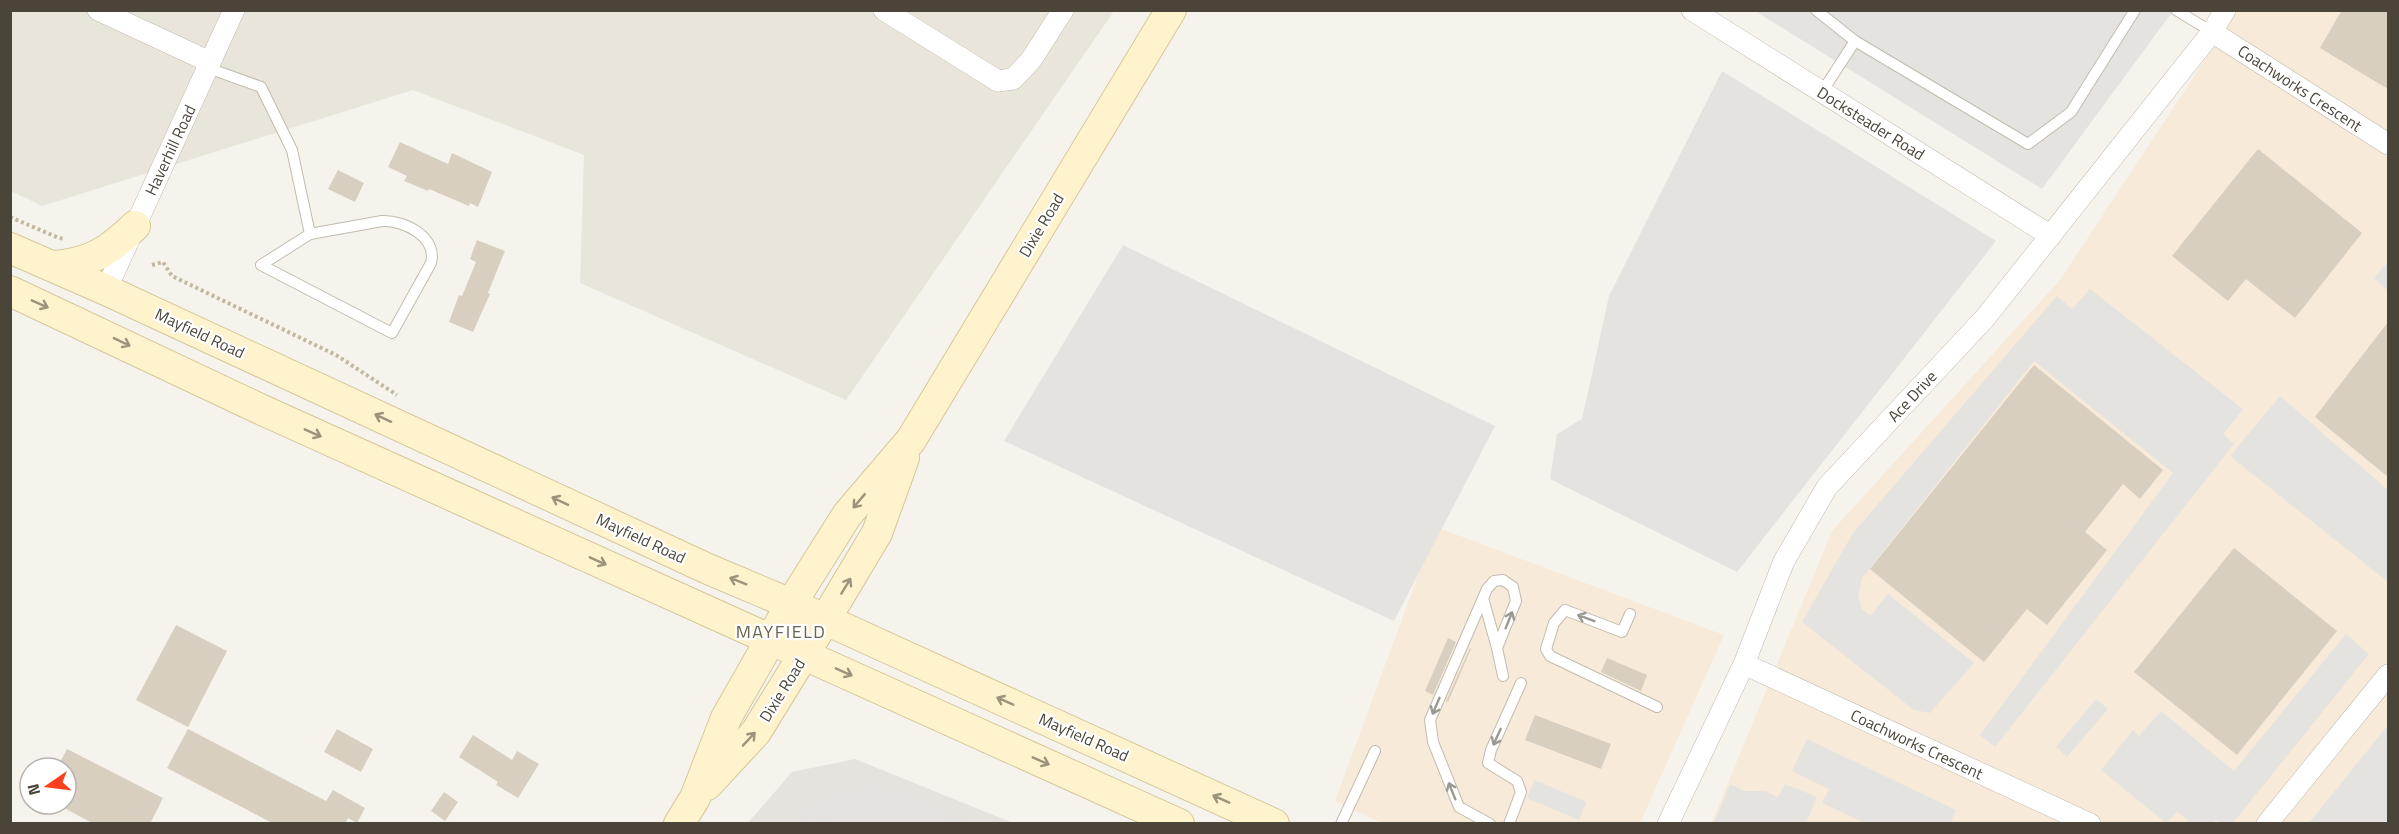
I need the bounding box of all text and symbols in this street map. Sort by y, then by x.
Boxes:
street label: Coachworks Crescent [2233,39,2367,137]
street label: Docksteader Road [1813,80,1929,166]
street label: Haverhill Road [139,101,201,199]
street label: Dixie Road [1012,188,1070,262]
one-way arrow [30,299,48,310]
street label: Mayfield Road [151,302,249,364]
one-way arrow [112,337,130,349]
street label: Ace Drive [1882,365,1942,427]
one-way arrow [375,412,393,424]
one-way arrow [304,427,322,439]
one-way arrow [853,493,866,509]
one-way arrow [552,494,570,506]
street label: Mayfield Road [592,507,690,569]
one-way arrow [588,555,606,567]
one-way arrow [729,575,747,586]
one-way arrow [840,578,852,595]
one-way arrow [1504,611,1515,630]
one-way arrow [1577,612,1596,623]
district label: MAYFIELD [736,618,826,645]
street label: Dixie Road [753,654,811,726]
one-way arrow [834,667,853,678]
one-way arrow [996,695,1014,706]
one-way arrow [1429,697,1441,715]
street label: Coachworks Crescent [1847,703,1988,785]
street label: Mayfield Road [1035,706,1133,768]
one-way arrow [1490,727,1502,745]
one-way arrow [742,732,756,747]
north arrow [18,756,78,816]
one-way arrow [1031,756,1049,767]
text: N [20,781,46,798]
one-way arrow [1446,782,1457,800]
one-way arrow [1212,793,1230,805]

